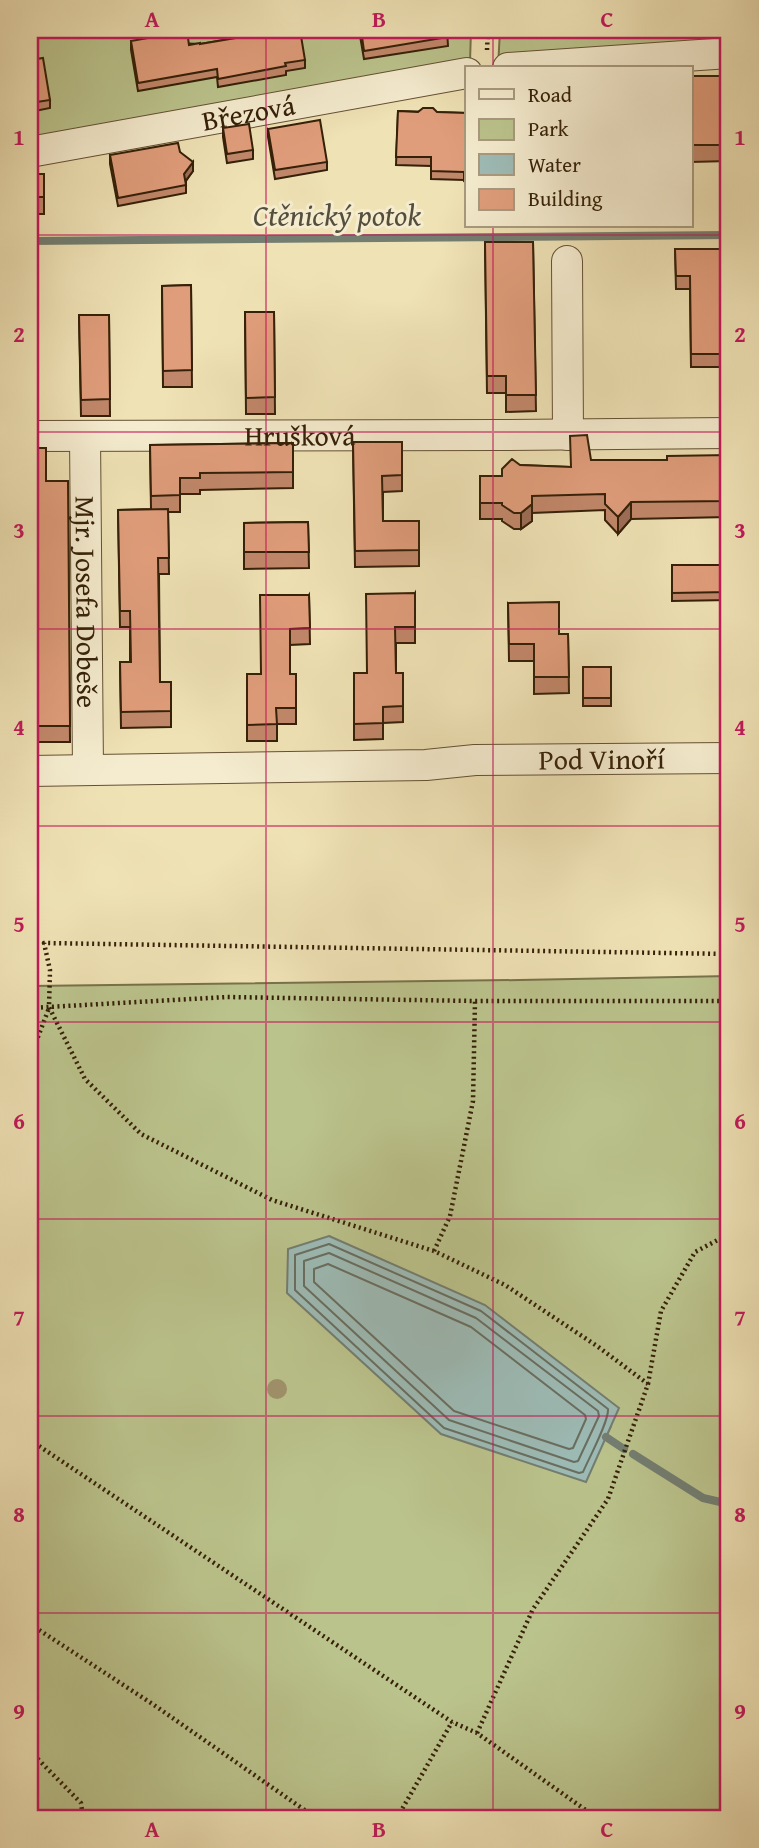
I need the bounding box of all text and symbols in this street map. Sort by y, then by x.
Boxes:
text: A [145,2,160,35]
text: B [372,2,386,35]
text: C [600,2,614,35]
legend [465,66,692,228]
text: Road [528,79,573,110]
street label: Březová [199,83,299,141]
text: Park [528,113,569,144]
text: 1 [13,120,25,153]
text: 1 [734,120,746,153]
text: Water [528,149,581,180]
text: Building [528,183,603,214]
water label: Ctěnický potok [253,193,421,237]
text: 2 [13,317,25,350]
text: 2 [734,317,746,350]
street label: Hrušková [244,414,356,456]
street label: Mjr. Josefa Dobeše [66,496,108,708]
text: 3 [13,513,25,546]
text: 3 [734,513,746,546]
text: 4 [13,710,25,743]
text: 4 [734,710,746,743]
street label: Pod Vinoří [538,737,666,779]
text: 5 [13,907,25,940]
text: 5 [734,907,746,940]
text: 6 [13,1104,25,1137]
text: 6 [734,1104,746,1137]
text: 7 [13,1301,25,1334]
text: 7 [734,1301,746,1334]
text: 8 [13,1497,25,1530]
text: 8 [734,1497,746,1530]
text: 9 [13,1694,25,1727]
text: 9 [734,1694,746,1727]
text: A [145,1812,160,1845]
text: B [372,1812,386,1845]
text: C [600,1812,614,1845]

